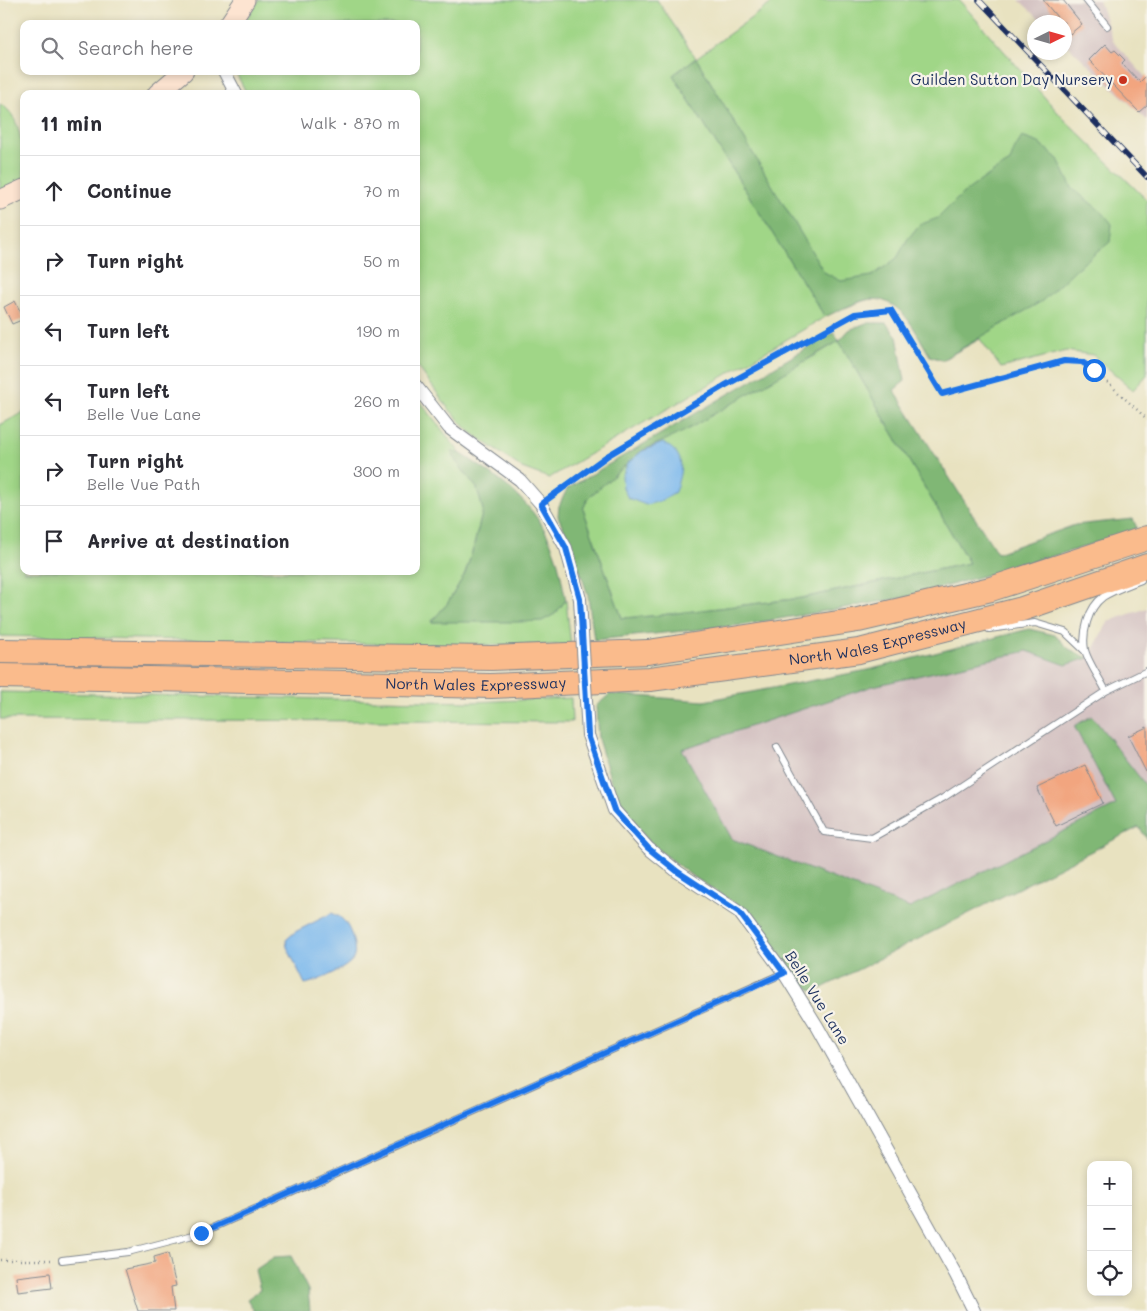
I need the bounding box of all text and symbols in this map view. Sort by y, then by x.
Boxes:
north arrow [1027,15,1072,60]
search box [20,20,420,75]
icon: search [38,34,66,62]
text: Search here [78,35,194,60]
place label: Guilden Sutton Day Nursery [911,69,1113,89]
marker: Guilden Sutton Day Nursery [1117,74,1129,86]
text: 11 min [40,109,102,136]
text: Walk · 870 m [300,112,400,133]
icon: ahead [40,177,68,205]
text: Continue [87,178,172,203]
text: 70 m [363,180,400,201]
icon: right [40,247,68,275]
text: Turn right [87,248,184,273]
text: 50 m [363,250,400,271]
icon: left [40,317,68,345]
text: Turn left [87,318,170,343]
text: 190 m [356,320,400,341]
route start [1083,359,1106,382]
text: Turn left [87,378,170,403]
icon: left [40,387,68,415]
text: 260 m [354,390,400,411]
text: Belle Vue Lane [87,403,201,424]
text: Turn right [87,448,184,473]
icon: right [40,457,68,485]
text: 300 m [353,460,400,481]
text: Belle Vue Path [87,473,200,494]
icon: arrive [40,527,68,555]
text: Arrive at destination [87,528,290,553]
street label: North Wales Expressway [788,613,968,669]
street label: North Wales Expressway [385,672,567,695]
street label: Belle Vue Lane [781,947,855,1048]
map controls [1087,1161,1132,1296]
button: + [1087,1161,1132,1206]
button: − [1087,1206,1132,1251]
route end [190,1222,213,1245]
button: locate [1087,1251,1132,1296]

